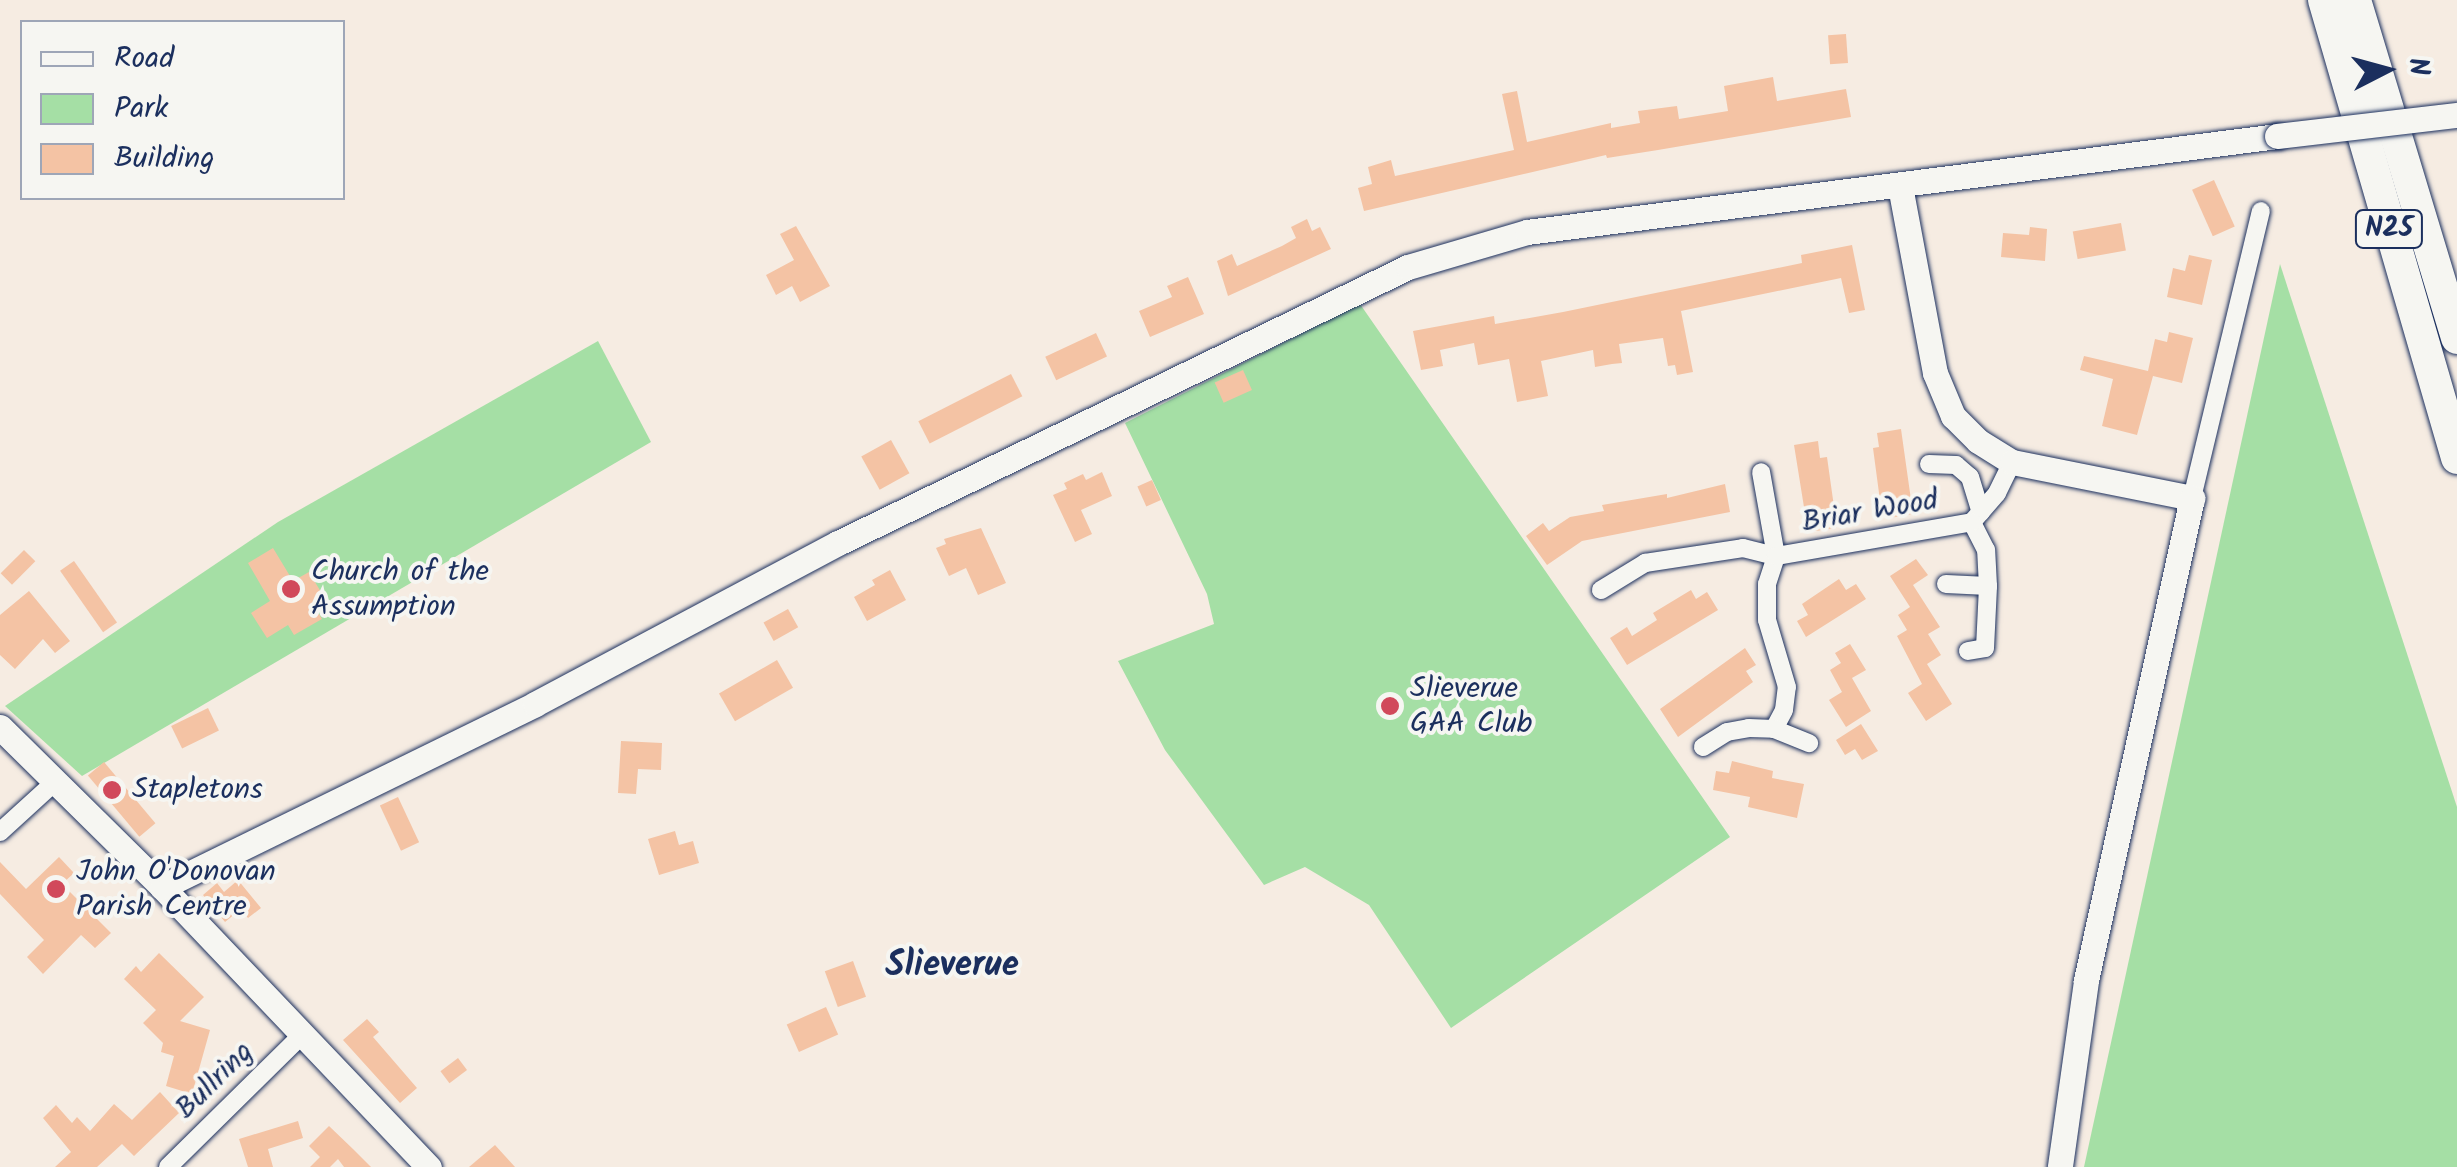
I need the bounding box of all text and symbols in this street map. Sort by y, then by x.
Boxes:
legend [20,20,345,200]
north arrow [2337,20,2437,120]
text: Road [114,35,174,83]
text: N [2394,56,2441,78]
text: Park [114,85,168,133]
text: Building [114,135,214,183]
road number: N25 [2354,206,2424,252]
street label: Briar Wood [1799,482,1941,542]
place label: Church of the Assumption [311,554,489,624]
marker: Church of the Assumption [280,578,302,600]
place label: Slieverue GAA Club [1410,671,1532,742]
marker: Slieverue GAA Club [1379,695,1401,717]
place label: Stapletons [132,772,263,808]
marker: Stapletons [101,779,123,801]
place label: John O'Donovan Parish Centre [76,854,276,924]
marker: John O'Donovan Parish Centre [45,878,67,900]
district label: Slieverue [885,945,1019,987]
street label: Bullring [168,1034,262,1128]

